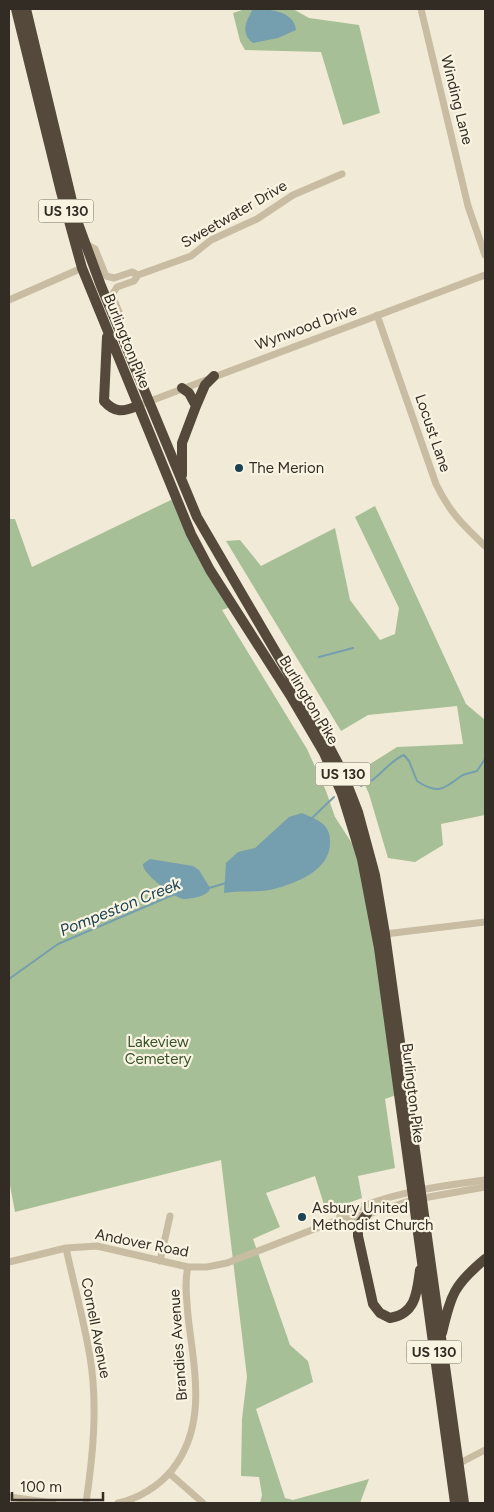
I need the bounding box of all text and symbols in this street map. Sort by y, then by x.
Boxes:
street label: Winding Lane [437,53,477,147]
street label: Sweetwater Drive [178,176,290,252]
road number: US 130 [38,200,94,222]
street label: Burlington Pike [100,291,154,391]
street label: Wynwood Drive [253,300,359,354]
street label: Locust Lane [411,392,455,474]
place label: The Merion [249,459,324,477]
marker: The Merion [233,462,245,474]
street label: Burlington Pike [275,652,343,748]
road number: US 130 [316,762,370,786]
water label: Pompeston Creek [57,874,184,940]
park label: Lakeview Cemetery [125,1033,191,1068]
street label: Burlington Pike [398,1042,428,1144]
place label: Asbury United Methodist Church [312,1199,433,1234]
marker: Asbury United Methodist Church [296,1211,308,1223]
street label: Andover Road [94,1225,190,1261]
street label: Cornell Avenue [77,1276,115,1380]
street label: Brandies Avenue [165,1288,191,1402]
road number: US 130 [406,1340,462,1364]
scale bar [12,1470,104,1502]
text: 100 m [20,1478,62,1496]

